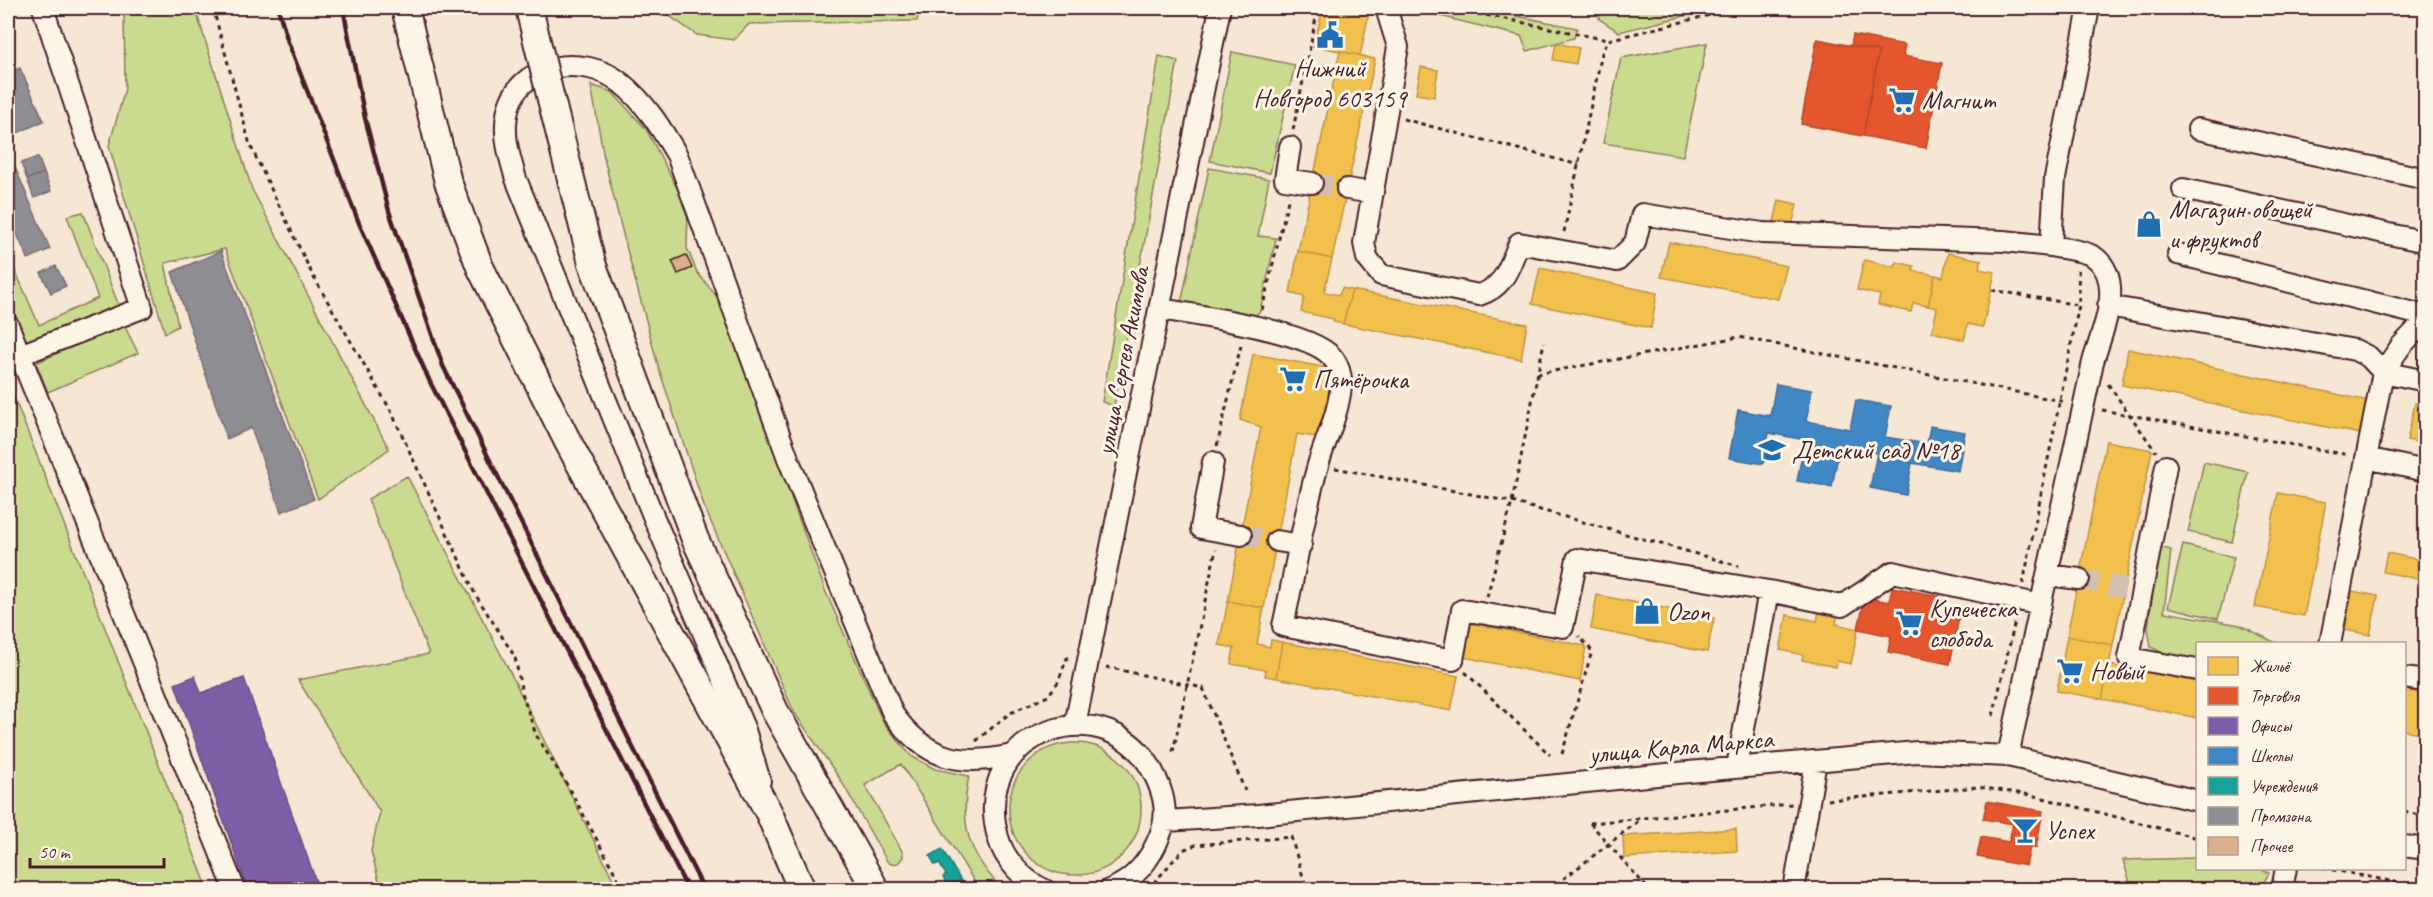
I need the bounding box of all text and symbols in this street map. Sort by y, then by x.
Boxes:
public building icon: Нижний Новгород 603159 [1315,20,1345,50]
place label: Нижний Новгород 603159 [1254,52,1409,115]
place label: Магнит [1922,84,1997,117]
supermarket icon: Магнит [1887,85,1917,115]
place label: Магазин овощей и фруктов [2169,193,2314,256]
shop icon: Магазин овощей и фруктов [2134,209,2164,239]
street label: улица Сергея Акимова [1088,262,1157,460]
place label: Пятёрочка [1313,363,1410,396]
supermarket icon: Пятёрочка [1278,364,1308,394]
place label: Детский сад №18 [1792,434,1962,467]
school or university icon: Детский сад №18 [1757,435,1787,465]
place label: Купеческа слобода [1929,592,2019,655]
place label: Ozon [1667,595,1710,628]
shop icon: Ozon [1632,596,1662,626]
supermarket icon: Купеческа слобода [1894,608,1924,638]
legend [2196,642,2406,870]
place label: Новый [2090,655,2147,688]
text: Жильё [2250,655,2292,677]
supermarket icon: Новый [2055,656,2085,686]
text: Торговля [2250,685,2301,707]
text: Офисы [2250,715,2293,737]
street label: улица Карла Маркса [1586,722,1776,771]
text: Школы [2250,745,2294,767]
text: Учреждения [2250,775,2319,797]
text: Промзона [2250,805,2312,827]
place label: Успех [2045,814,2096,847]
bar icon: Успех [2010,815,2040,845]
scale bar [30,831,164,869]
text: Прочее [2250,835,2293,857]
text: 50 m [39,841,72,863]

